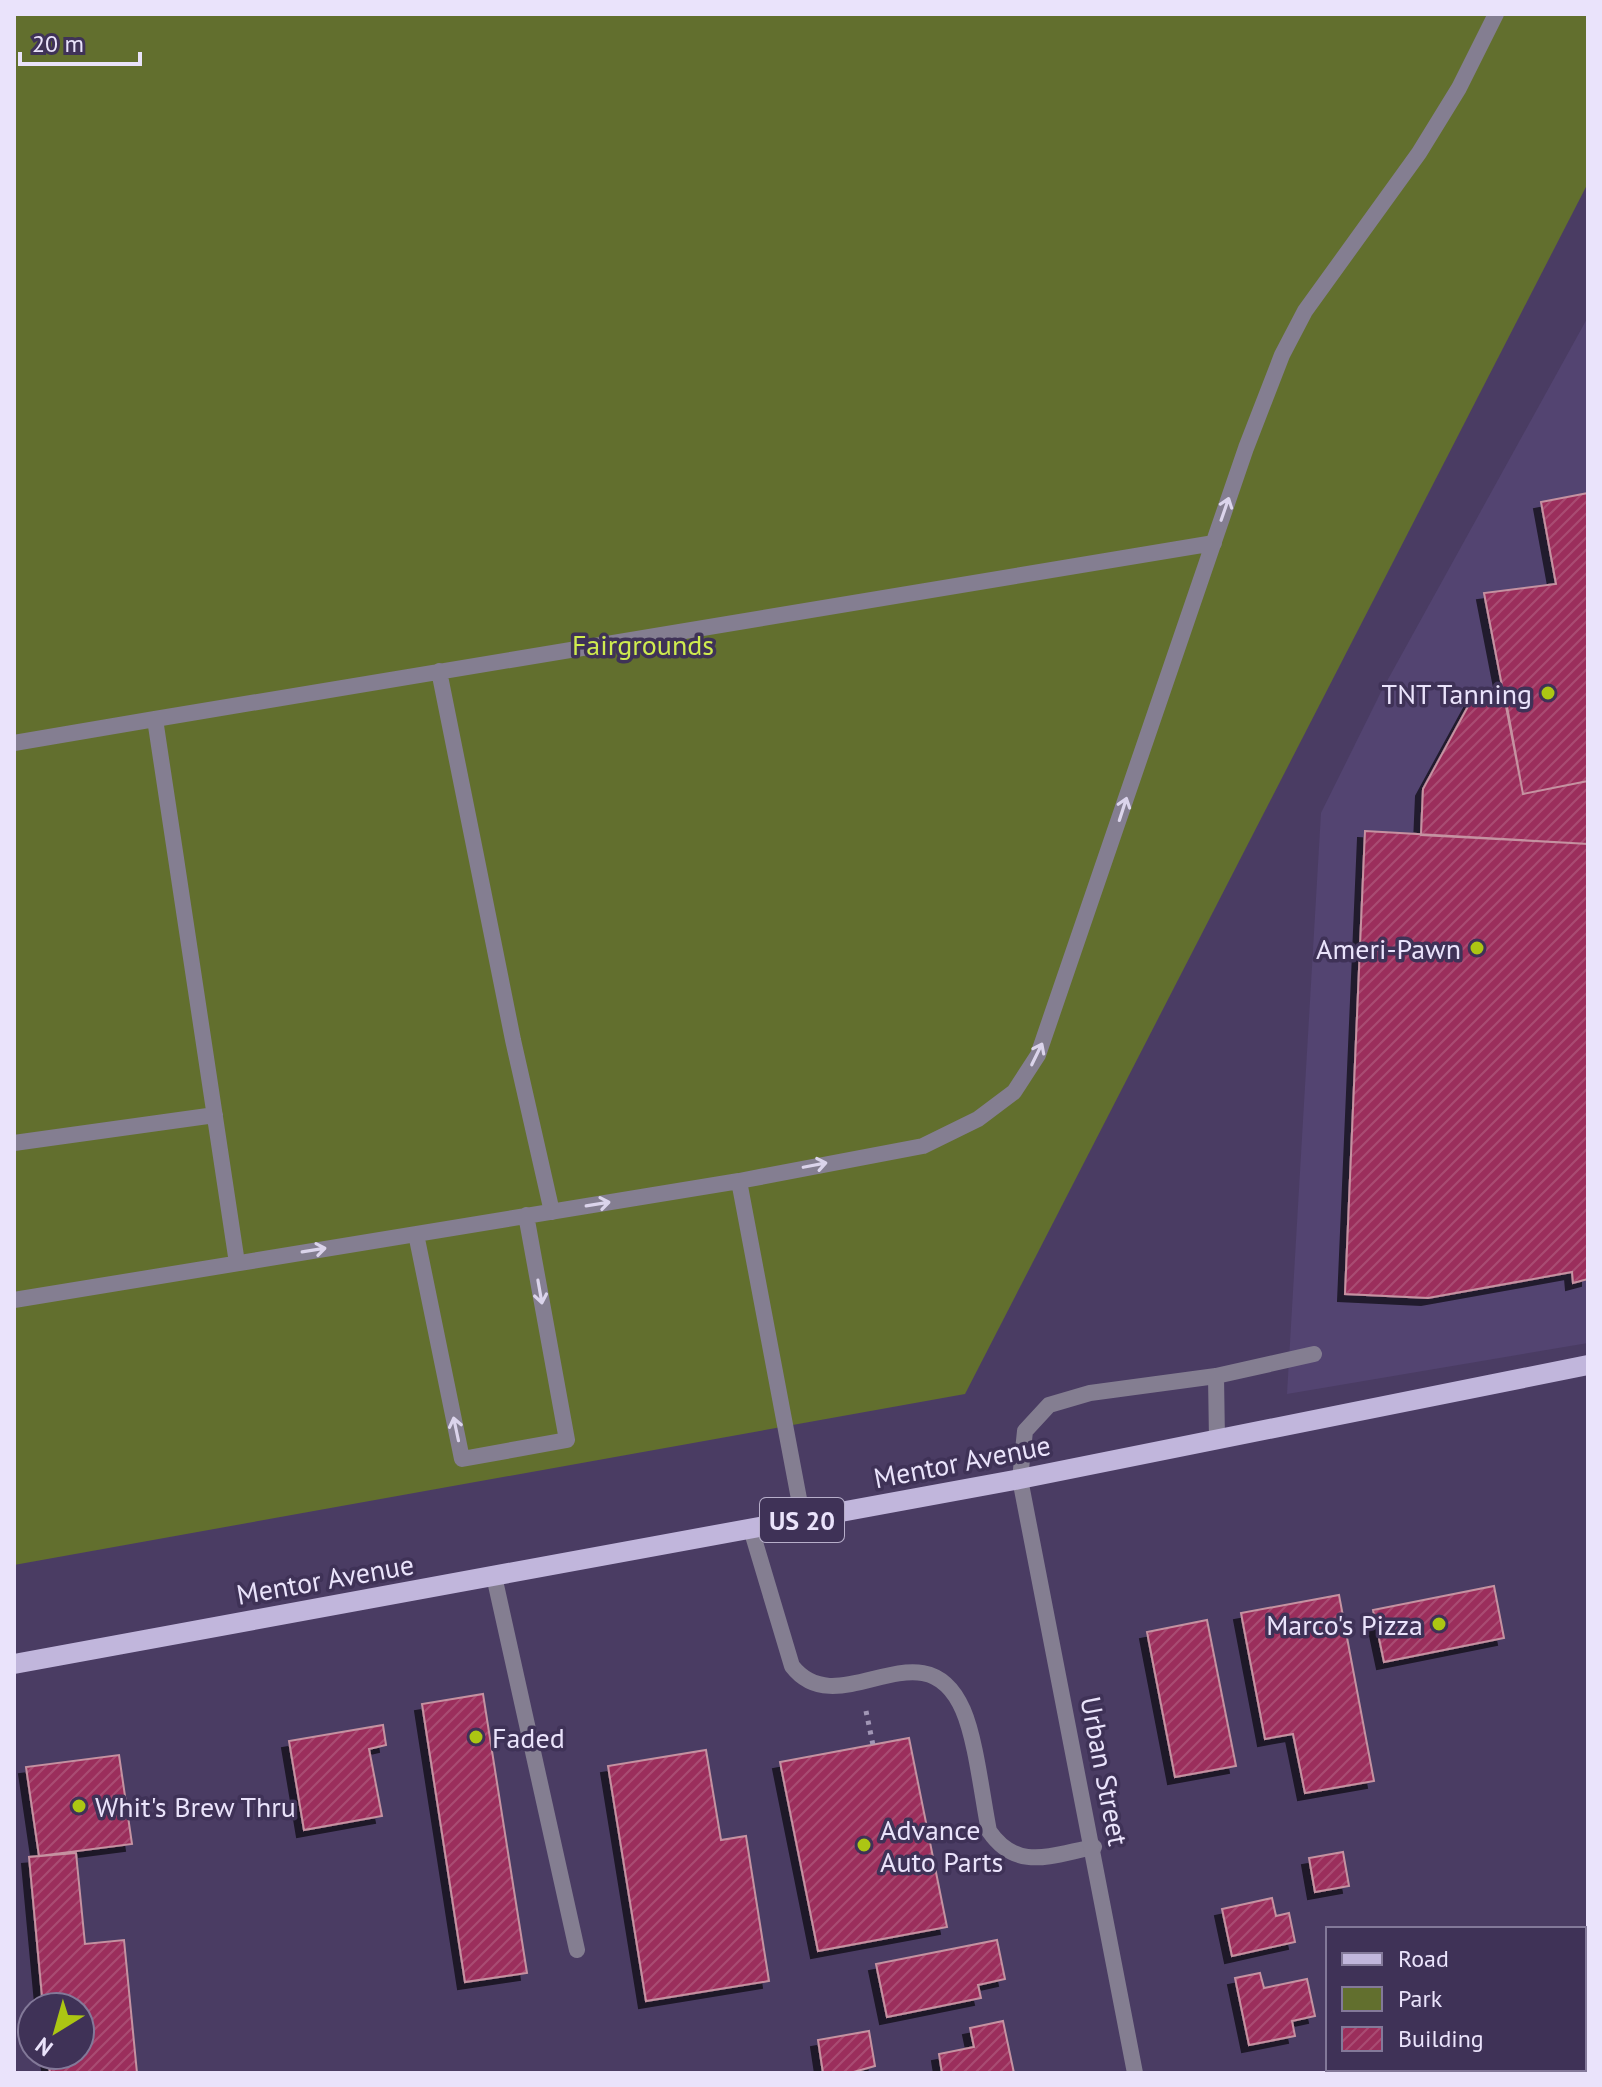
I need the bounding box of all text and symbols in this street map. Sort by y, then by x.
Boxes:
scale bar [20,16,140,66]
text: 20 m [32,28,84,59]
one-way arrow [1218,497,1233,522]
park label: Fairgrounds [572,626,714,663]
place label: TNT Tanning [1382,675,1532,712]
marker: TNT Tanning [1539,684,1557,702]
one-way arrow [1116,796,1131,822]
place label: Ameri-Pawn [1316,930,1461,967]
marker: Ameri-Pawn [1468,939,1486,957]
one-way arrow [1030,1042,1045,1066]
one-way arrow [802,1157,828,1172]
one-way arrow [585,1196,610,1211]
one-way arrow [301,1242,326,1257]
one-way arrow [533,1279,548,1304]
one-way arrow [447,1416,462,1442]
street label: Mentor Avenue [870,1426,1054,1496]
road number: US 20 [760,1498,844,1542]
street label: Mentor Avenue [233,1545,417,1613]
place label: Marco's Pizza [1266,1606,1423,1643]
marker: Marco's Pizza [1430,1615,1448,1633]
street label: Urban Street [1072,1693,1138,1849]
place label: Faded [492,1719,565,1756]
marker: Faded [467,1728,485,1746]
place label: Whit's Brew Thru [95,1788,296,1825]
marker: Whit's Brew Thru [70,1797,88,1815]
place label: Advance Auto Parts [880,1811,1003,1880]
marker: Advance Auto Parts [855,1836,873,1854]
legend [1326,1927,1586,2071]
text: Road [1398,1943,1449,1974]
text: Park [1398,1983,1443,2014]
north arrow [16,1991,96,2071]
text: Building [1398,2023,1484,2054]
text: N [30,2031,58,2063]

